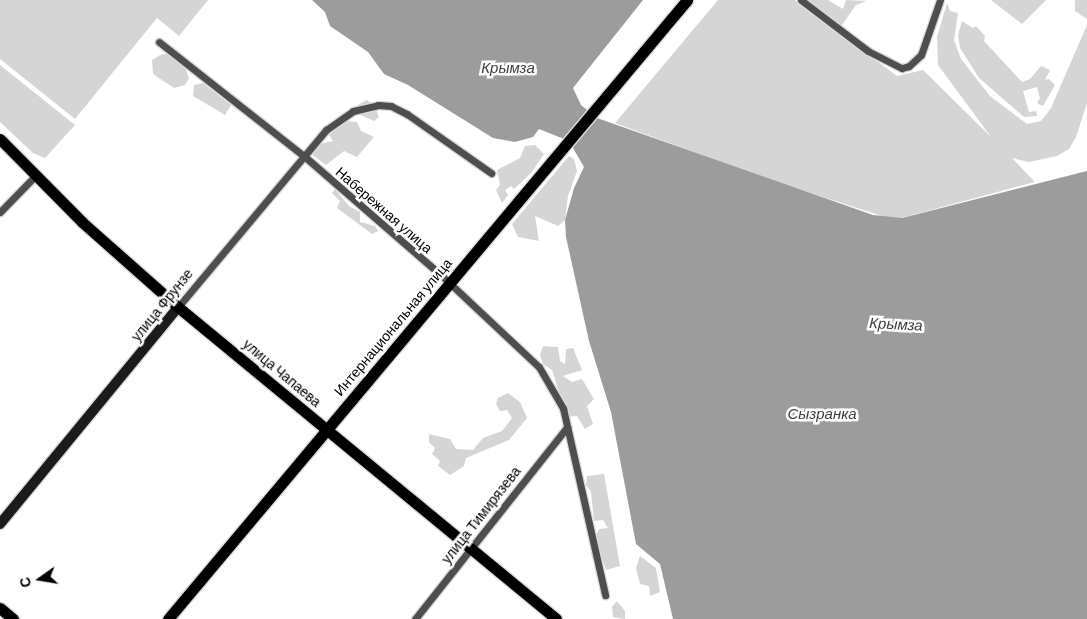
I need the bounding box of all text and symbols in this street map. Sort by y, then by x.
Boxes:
water label: Крымза [481,59,535,77]
street label: Набережная улица [332,163,436,257]
street label: Интернациональная улица [331,255,455,399]
street label: улица Фрунзе [128,265,196,345]
water label: Крымза [869,314,923,334]
street label: улица Чапаева [240,336,324,410]
water label: Сызранка [787,405,857,423]
street label: улица Тимирязева [438,463,524,567]
north arrow [15,554,65,604]
text: С [15,576,34,589]

